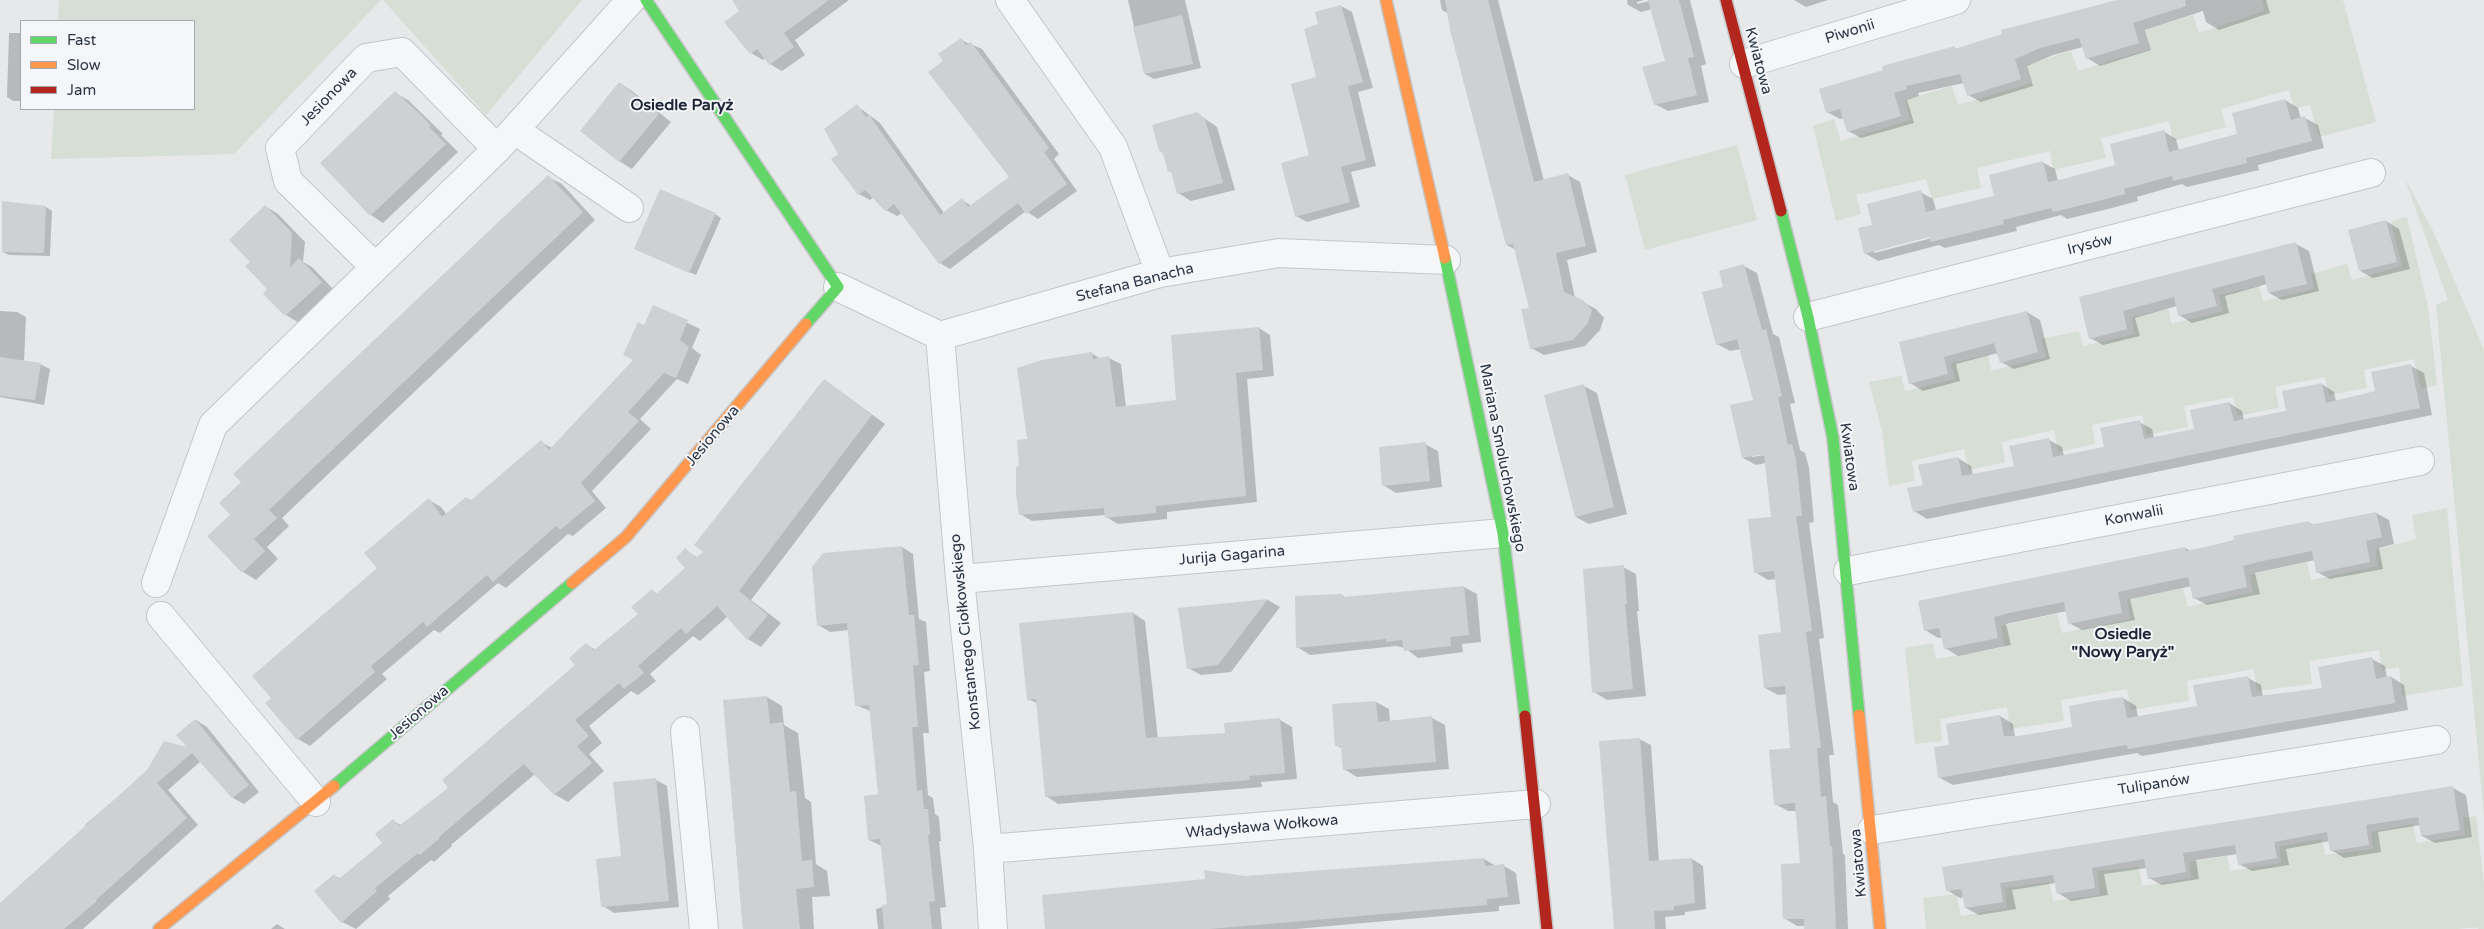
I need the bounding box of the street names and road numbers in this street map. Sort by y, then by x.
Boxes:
street label: Piwonii [1823,16,1877,48]
street label: Kwiatowa [1740,25,1776,97]
street label: Jesionowa [297,64,361,130]
street label: Irysów [2065,231,2115,259]
street label: Stefana Banacha [1074,260,1196,306]
street label: Mariana Smoluchowskiego [1475,362,1529,554]
street label: Jesionowa [682,402,744,470]
street label: Kwiatowa [1835,422,1863,492]
street label: Konwalii [2103,501,2165,531]
street label: Konstantego Ciołkowskiego [947,533,985,731]
street label: Jurija Gagarina [1178,542,1286,570]
street label: Jesionowa [385,682,453,744]
street label: Tulipanów [2117,770,2191,800]
street label: Władysława Wołkowa [1185,811,1339,843]
street label: Kwiatowa [1847,828,1871,898]

